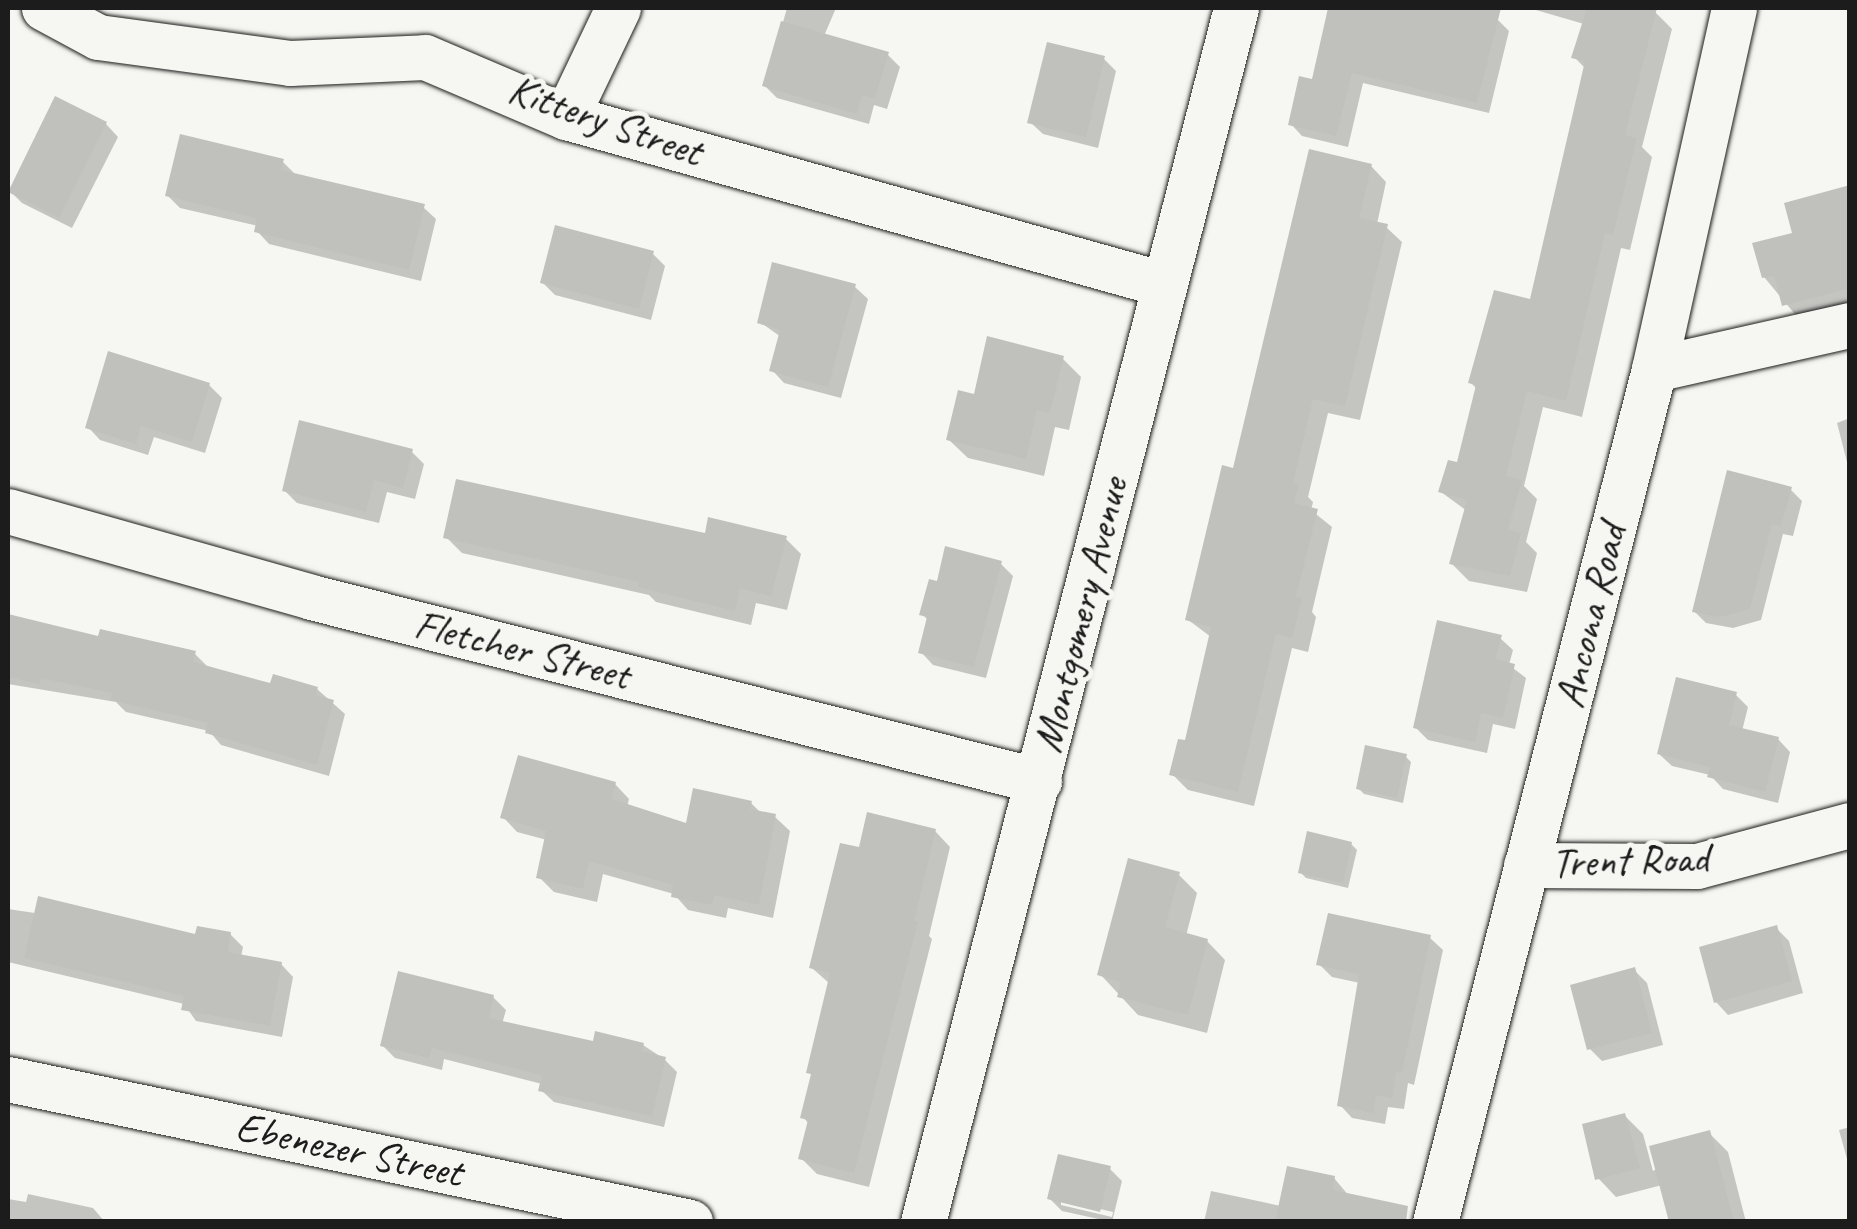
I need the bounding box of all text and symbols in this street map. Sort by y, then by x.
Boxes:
street label: Kittery Street [501,64,709,178]
street label: Montgomery Avenue [1023,473,1139,757]
street label: Ancona Road [1544,520,1638,712]
street label: Fletcher Street [409,599,635,701]
street label: Trent Road [1550,833,1710,889]
street label: Ebenezer Street [231,1101,467,1199]

